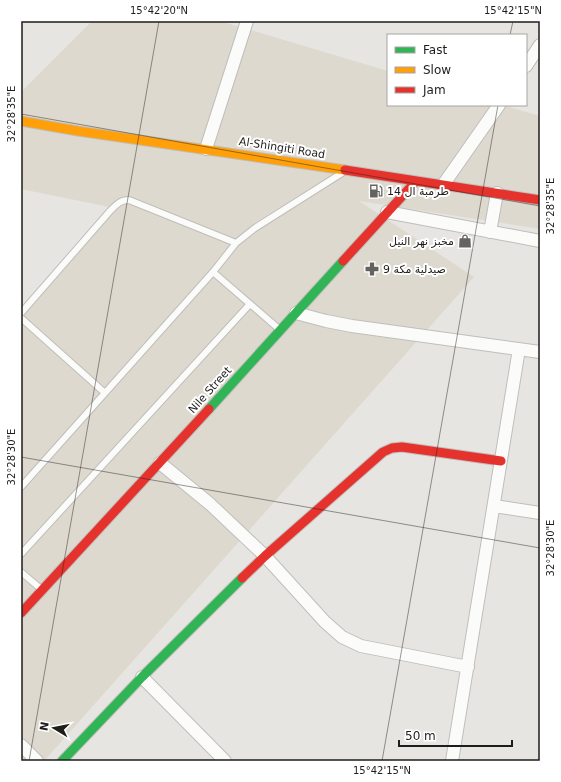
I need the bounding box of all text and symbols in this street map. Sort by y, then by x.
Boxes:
text: 15°42'20"N [130,5,188,16]
text: 15°42'15"N [484,5,542,16]
legend [387,34,527,106]
text: Fast [423,43,447,57]
text: Slow [423,63,451,77]
text: Jam [422,83,446,97]
text: 32°28'35"E [6,86,17,142]
street label: Al-Shingiti Road [238,135,326,161]
text: 32°28'35"E [545,178,556,234]
fuel station icon: طرمبة ال 14 [368,183,384,199]
place label: طرمبة ال 14 [387,185,449,198]
shop icon: مخبز نهر النيل [457,233,473,249]
place label: مخبز نهر النيل [389,235,454,248]
pharmacy icon: صيدلية مكة 9 [364,261,380,277]
place label: صيدلية مكة 9 [383,263,446,276]
street label: Nile Street [186,364,235,416]
text: 32°28'30"E [6,429,17,485]
text: 32°28'30"E [545,520,556,576]
north arrow [34,708,74,748]
text: N [37,721,52,732]
scale bar [399,722,512,748]
text: 50 m [405,729,436,743]
text: 15°42'15"N [353,765,411,776]

